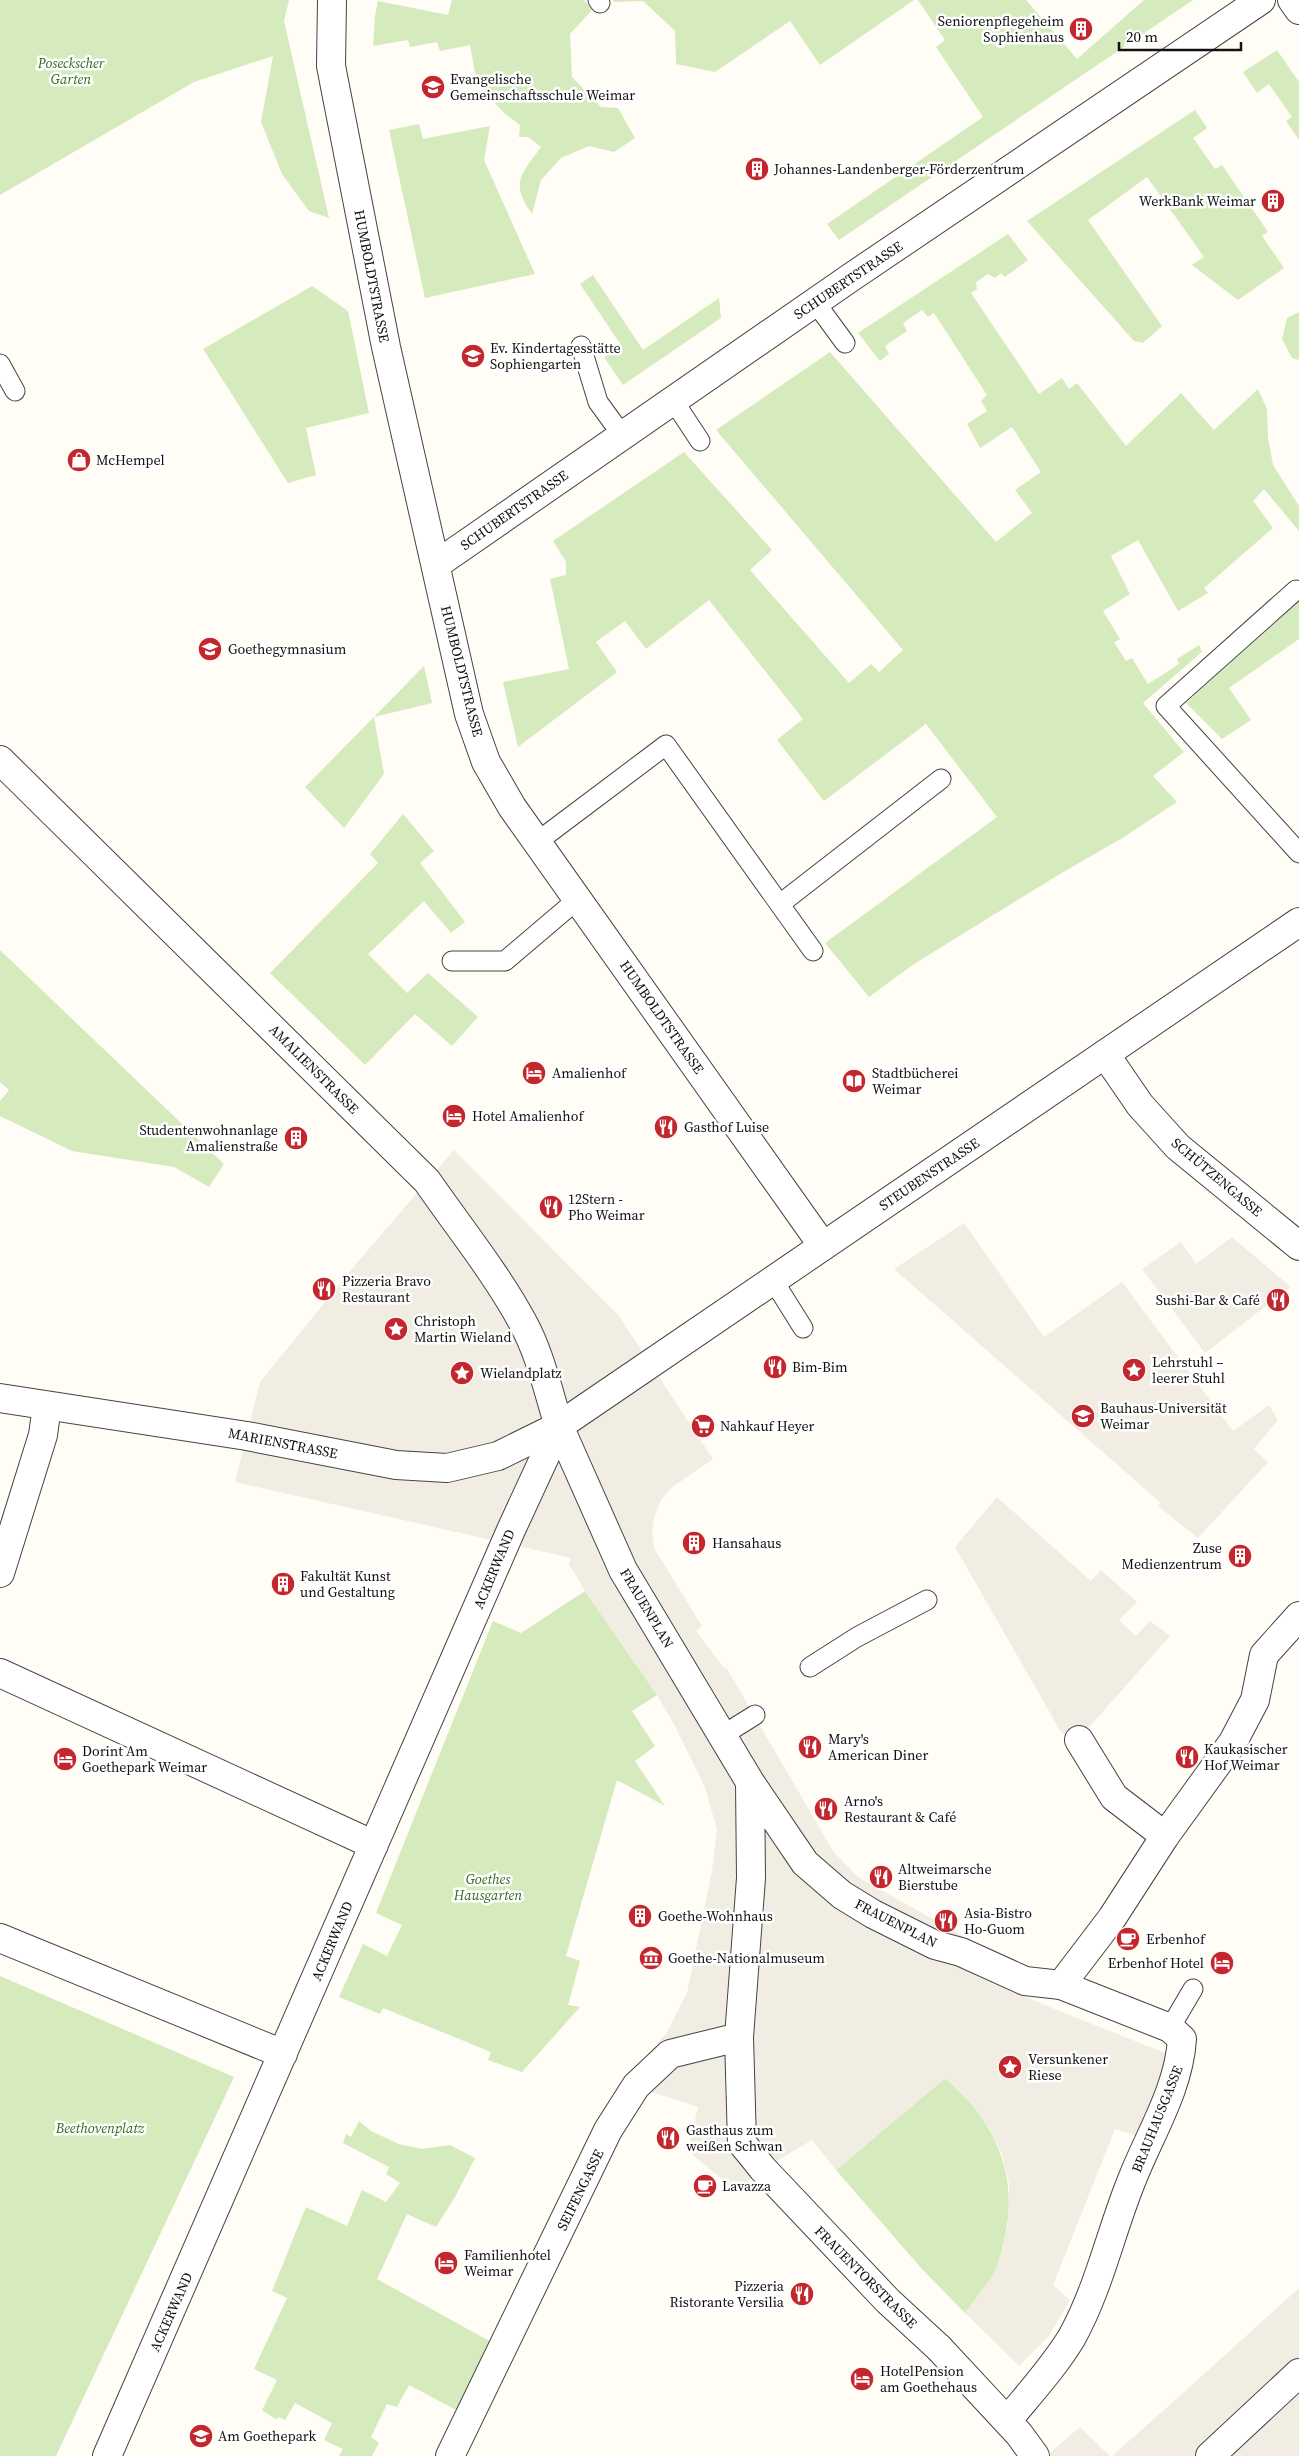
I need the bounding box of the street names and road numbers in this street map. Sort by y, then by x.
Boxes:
street label: HUMBOLDTSTRASSE [349,208,395,344]
street label: SCHUBERTSTRASSE [790,236,906,324]
street label: SCHUBERTSTRASSE [456,465,572,555]
street label: HUMBOLDTSTRASSE [436,603,488,739]
street label: HUMBOLDTSTRASSE [615,956,709,1078]
street label: AMALIENSTRASSE [265,1020,363,1118]
street label: STEUBENSTRASSE [875,1133,983,1215]
street label: SCHÜTZENGASSE [1167,1133,1267,1221]
street label: MARIENSTRASSE [227,1423,339,1463]
street label: ACKERWAND [468,1526,520,1612]
street label: FRAUENPLAN [615,1564,679,1652]
street label: FRAUENPLAN [851,1894,941,1952]
street label: ACKERWAND [306,1898,358,1984]
street label: BRAUHAUSGASSE [1126,2063,1188,2175]
street label: SEIFENGASSE [552,2146,608,2234]
street label: FRAUENTORSTRASSE [810,2221,922,2333]
street label: ACKERWAND [145,2269,197,2355]

